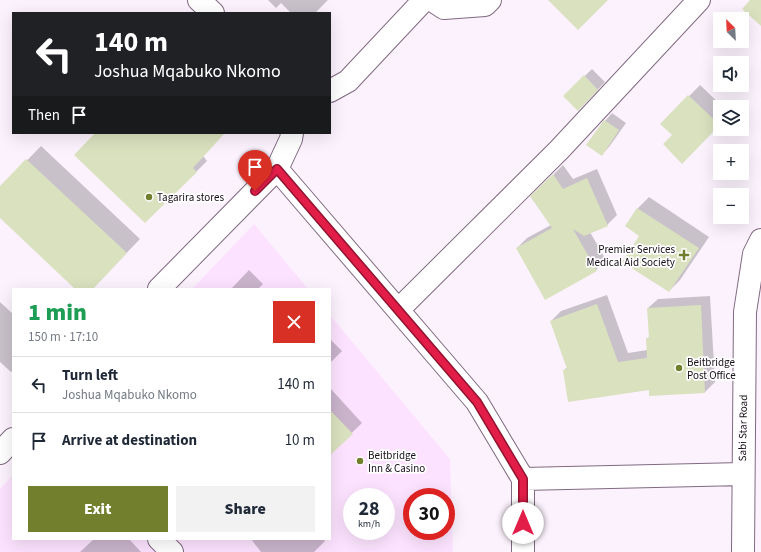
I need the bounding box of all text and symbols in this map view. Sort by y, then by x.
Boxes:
north arrow [713,12,749,48]
map controls [713,12,749,224]
text: 140 m [94,22,168,62]
icon: left [28,28,80,80]
button: sound [713,56,749,92]
text: Joshua Mqabuko Nkomo [94,59,281,84]
button: layers [713,100,749,136]
icon: arrive [68,104,90,126]
text: Then [28,105,60,126]
button: + [713,144,749,180]
pin [238,150,272,191]
icon: arrive [244,156,266,178]
button: − [713,188,749,224]
place label: Tagarira stores [157,190,224,205]
marker: Tagarira stores [144,192,154,202]
place label: Premier Services Medical Aid Society [587,242,675,270]
marker: Premier Services Medical Aid Society [678,249,690,261]
text: 1 min [28,295,87,330]
button: close [273,301,315,343]
text: 150 m · 17:10 [28,328,98,346]
place label: Beitbridge Post Office [687,355,736,383]
marker: Beitbridge Post Office [674,363,684,373]
text: Turn left [62,365,118,386]
icon: left [28,374,50,396]
text: 140 m [277,374,315,395]
text: Joshua Mqabuko Nkomo [62,386,197,404]
street label: Sabi Star Road [735,395,751,461]
icon: arrive [28,430,50,452]
text: Arrive at destination [62,430,197,451]
text: 10 m [285,430,315,451]
place label: Beitbridge Inn & Casino [368,448,425,476]
marker: Beitbridge Inn & Casino [355,456,365,466]
button: Exit [28,486,168,532]
button: Share [176,486,315,532]
speed limit sign: 30 [403,488,455,540]
text: 28 [358,495,380,523]
position arrow [502,502,544,544]
text: km/h [358,517,380,531]

